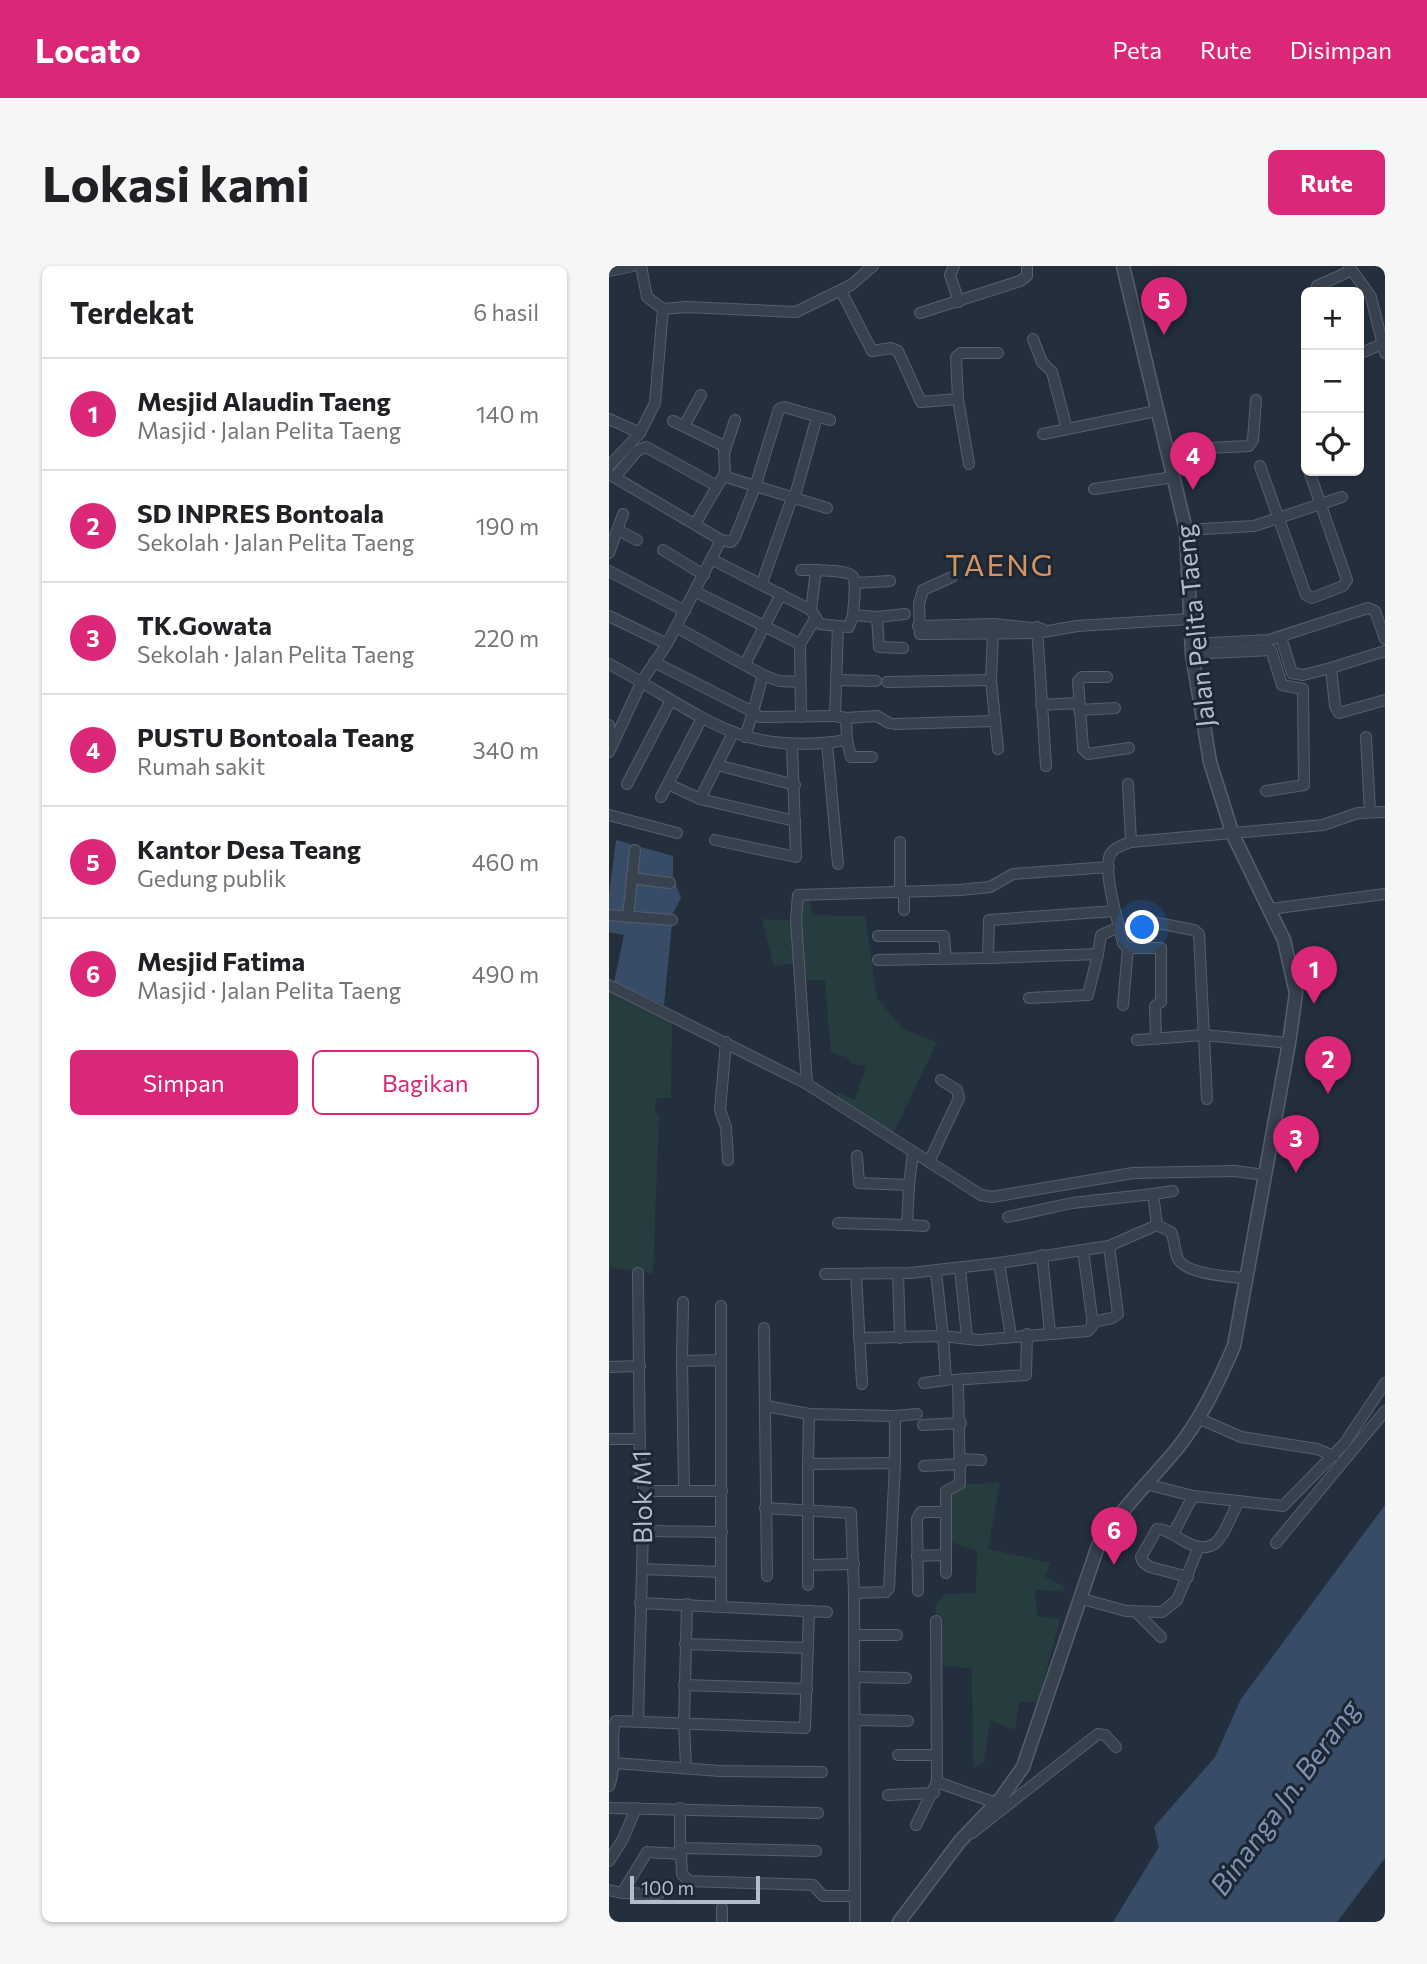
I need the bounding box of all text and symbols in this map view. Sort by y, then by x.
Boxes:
text: Locato [35,29,141,70]
text: Peta [1112,35,1162,64]
text: Rute [1200,35,1252,64]
text: Disimpan [1290,35,1392,64]
button: Rute [1268,150,1385,215]
text: Lokasi kami [42,152,310,212]
pin: 5 [1141,277,1187,335]
map controls [1301,287,1364,476]
button: + [1301,287,1364,350]
text: Terdekat [70,293,194,330]
text: 6 hasil [473,298,539,326]
button: − [1301,350,1364,413]
text: Mesjid Alaudin Taeng [137,385,391,416]
text: 1 [88,400,98,428]
text: 140 m [476,400,539,428]
button: locate [1301,413,1364,476]
text: Masjid · Jalan Pelita Taeng [137,416,401,444]
pin: 4 [1170,432,1216,490]
text: SD INPRES Bontoala [137,497,384,528]
text: 2 [86,512,100,540]
text: 190 m [476,512,539,540]
street label: Jalan Pelita Taeng [1168,523,1220,729]
text: Sekolah · Jalan Pelita Taeng [137,528,414,556]
district label: TAENG [945,545,1055,582]
text: TK.Gowata [137,609,272,640]
text: 3 [86,624,100,652]
text: 220 m [474,624,539,652]
text: Sekolah · Jalan Pelita Taeng [137,640,414,668]
text: PUSTU Bontoala Teang [137,721,414,752]
text: 4 [86,736,100,764]
text: 340 m [473,736,539,764]
text: Rumah sakit [137,752,265,780]
text: Kantor Desa Teang [137,833,361,864]
text: 5 [86,848,100,876]
text: 460 m [472,848,539,876]
text: Gedung publik [137,864,286,892]
your location [1125,910,1159,944]
text: Mesjid Fatima [137,945,305,976]
pin: 1 [1291,946,1337,1004]
text: 6 [86,960,100,988]
text: 490 m [472,960,539,988]
text: Masjid · Jalan Pelita Taeng [137,976,401,1004]
pin: 2 [1305,1036,1351,1094]
button: Simpan [70,1050,298,1115]
button: Bagikan [312,1050,539,1115]
pin: 3 [1273,1115,1319,1173]
street label: Blok M1 [625,1450,657,1544]
pin: 6 [1091,1507,1137,1565]
water label: Binanga Jn. Berang [1202,1691,1367,1901]
scale bar [630,1873,759,1905]
text: 100 m [641,1876,694,1899]

